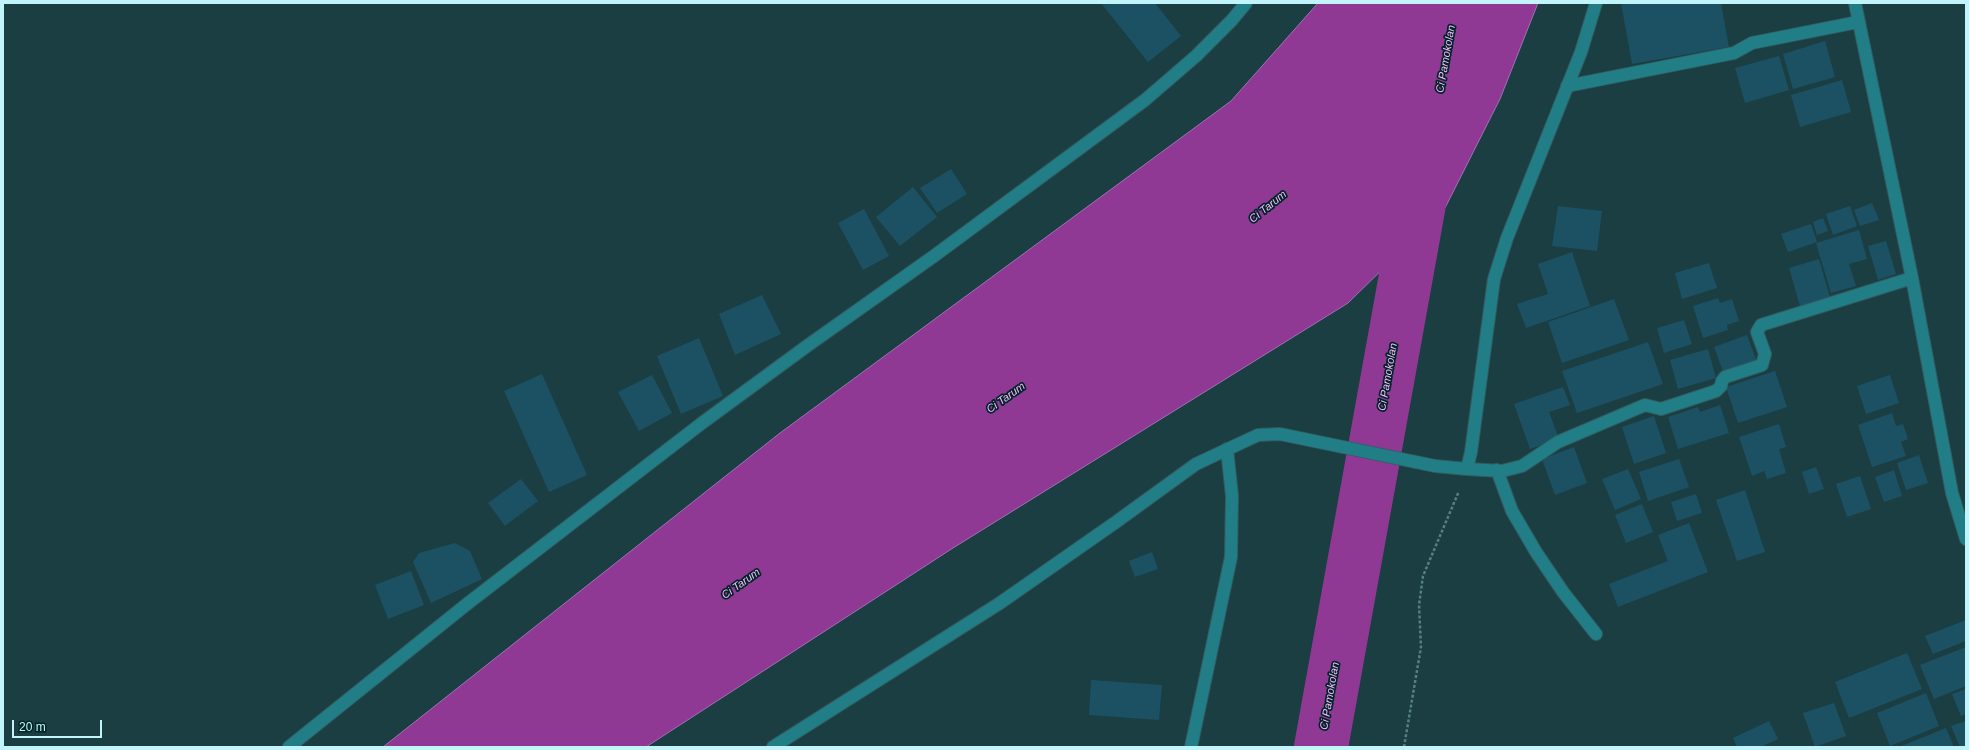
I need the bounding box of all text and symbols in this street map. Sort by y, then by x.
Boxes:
water label: Ci Pamokolan [1434,24,1458,94]
water label: Ci Tarum [1247,188,1289,226]
water label: Ci Pamokolan [1376,342,1400,412]
water label: Ci Tarum [984,380,1028,416]
water label: Ci Tarum [719,566,763,602]
water label: Ci Pamokolan [1318,661,1342,731]
scale bar [14,712,104,738]
text: 20 m [19,720,46,734]

